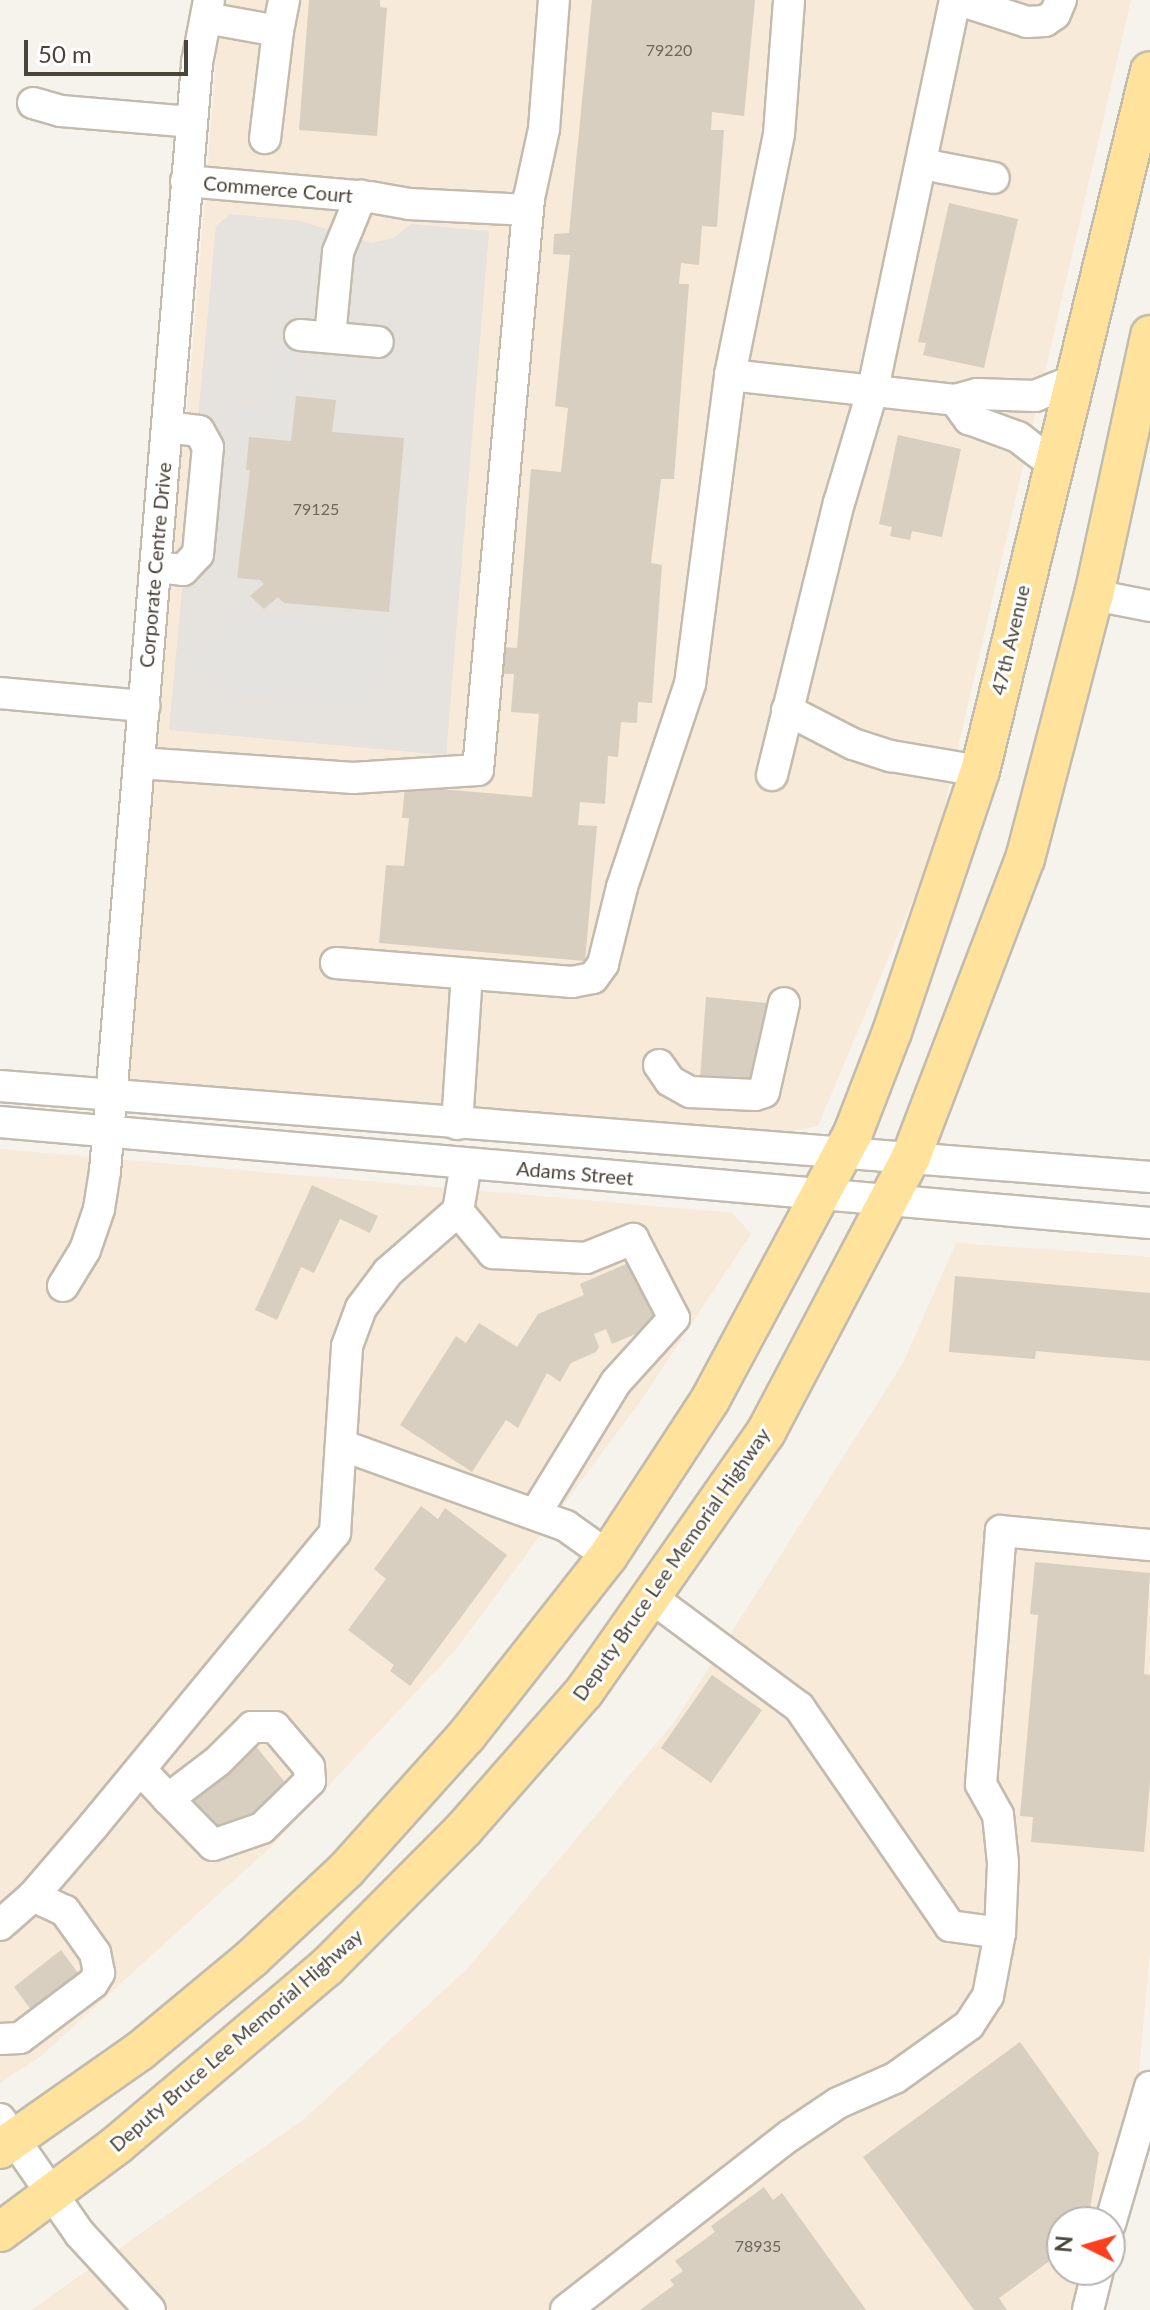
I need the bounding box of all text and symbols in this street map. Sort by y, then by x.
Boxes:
scale bar [28,24,192,74]
text: 50 m [38,39,92,68]
house number: 79220 [646,40,692,60]
street label: Commerce Court [202,171,354,207]
street label: Corporate Centre Drive [134,461,176,669]
house number: 79125 [293,499,339,519]
street label: 47th Avenue [986,582,1034,698]
street label: Adams Street [516,1156,634,1190]
street label: Deputy Bruce Lee Memorial Highway [567,1423,775,1705]
street label: Deputy Bruce Lee Memorial Highway [104,1923,368,2157]
north arrow [1046,2206,1126,2286]
text: N [1049,2234,1078,2254]
house number: 78935 [735,2236,781,2256]

